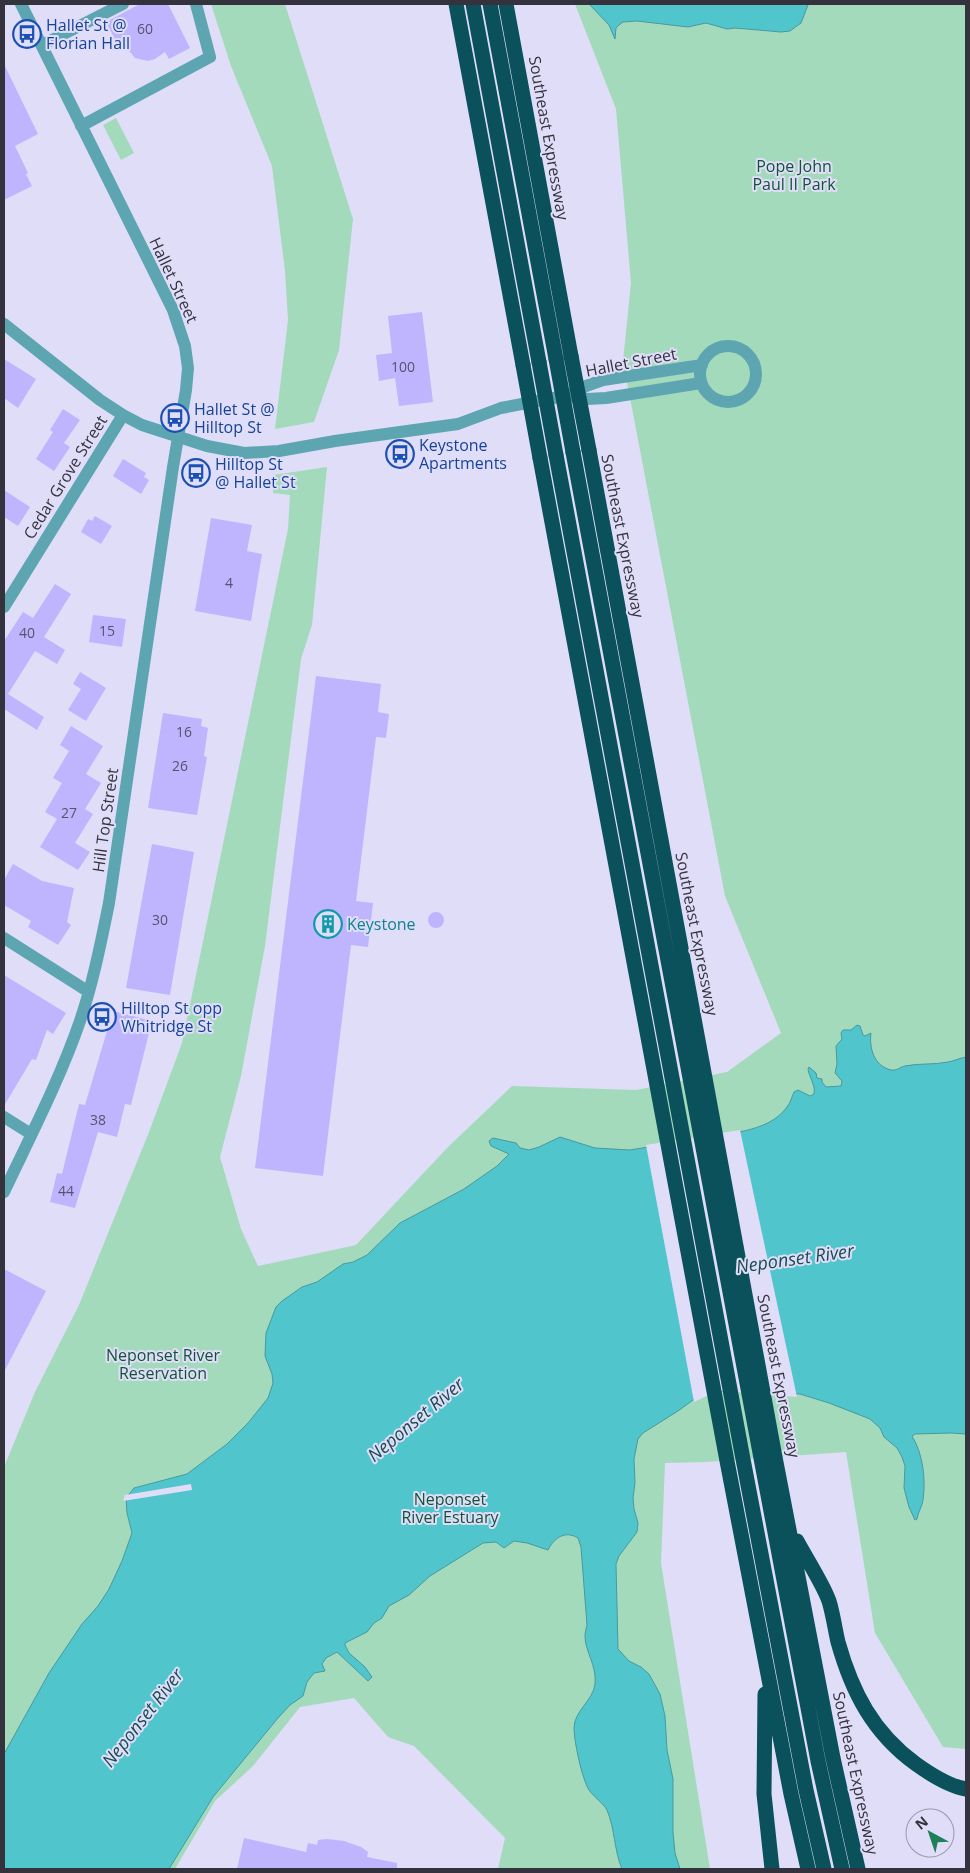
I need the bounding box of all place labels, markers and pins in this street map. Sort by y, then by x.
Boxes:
place label: Hallet St @ Florian Hall [46,14,130,54]
bus stop icon: Hallet St @ Florian Hall [12,19,42,49]
place label: Hallet St @ Hilltop St [194,398,275,438]
bus stop icon: Hallet St @ Hilltop St [160,403,190,433]
place label: Keystone Apartments [419,434,507,474]
bus stop icon: Keystone Apartments [385,439,415,469]
place label: Hilltop St @ Hallet St [215,453,296,493]
bus stop icon: Hilltop St @ Hallet St [181,458,211,488]
building icon: Keystone [313,909,343,939]
place label: Keystone [347,913,416,935]
place label: Hilltop St opp Whitridge St [121,997,222,1037]
bus stop icon: Hilltop St opp Whitridge St [87,1002,117,1032]

